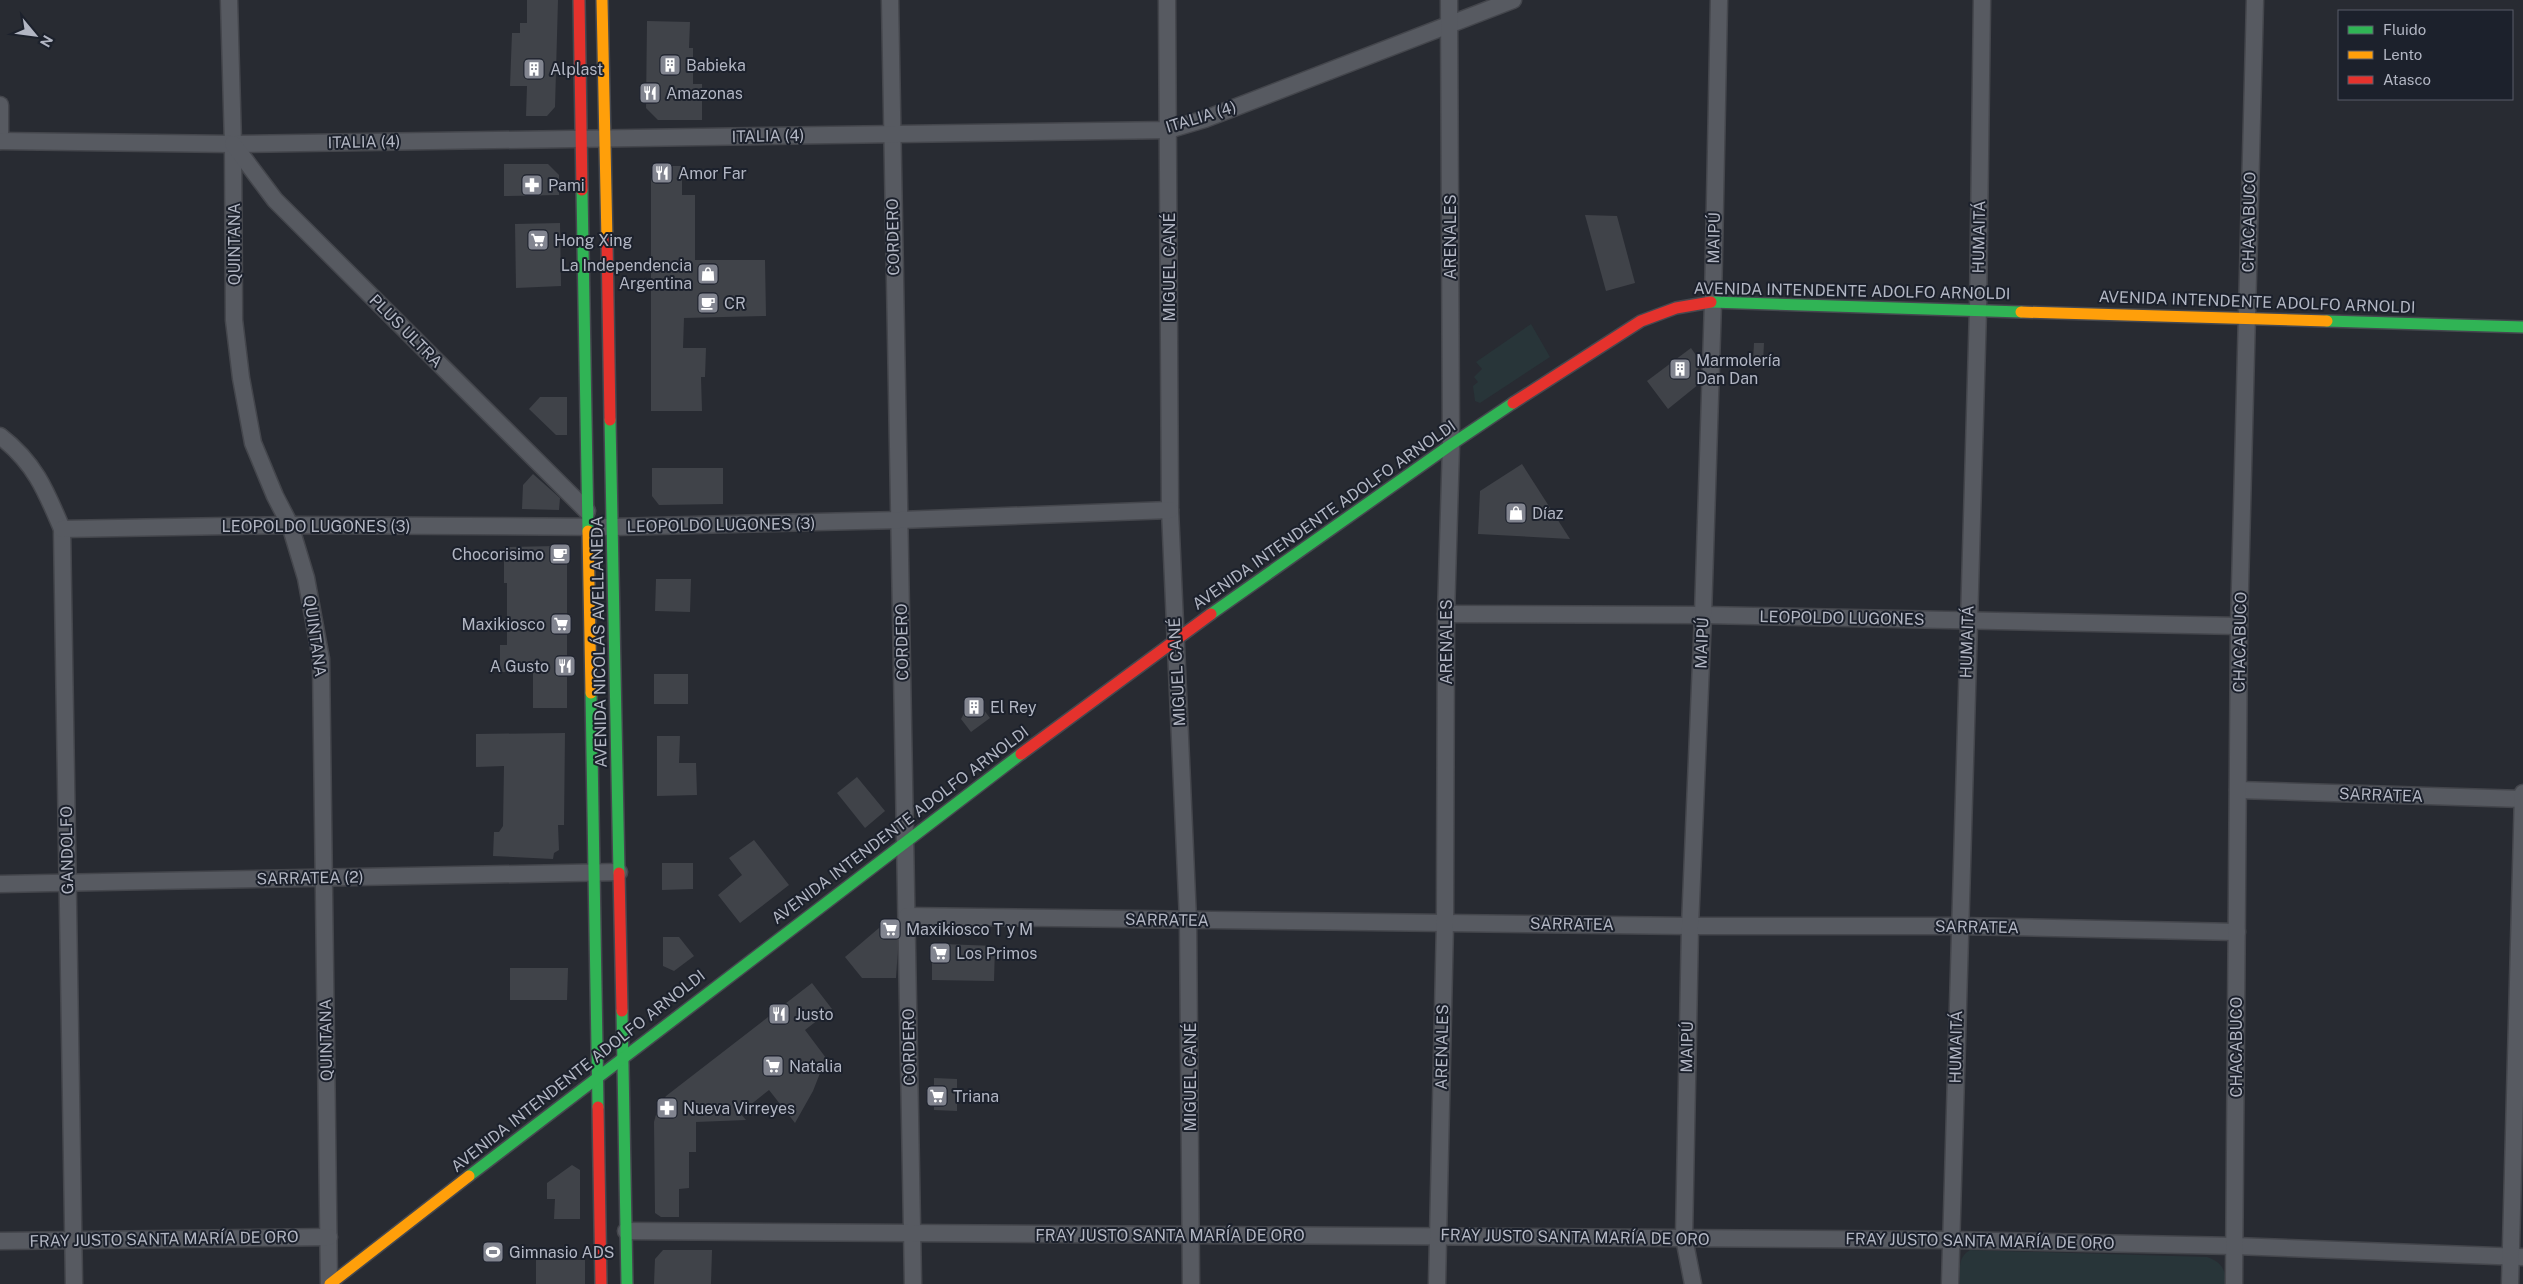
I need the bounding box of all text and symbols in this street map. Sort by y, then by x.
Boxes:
north arrow [10,10,60,60]
legend [2338,10,2513,100]
text: Fluido [2383,21,2426,38]
text: N [37,33,56,50]
text: Lento [2383,46,2422,63]
building icon: Babieka [658,53,682,77]
place label: Babieka [686,56,746,75]
building icon: Alplast [522,57,546,81]
place label: Alplast [550,60,603,79]
text: Atasco [2383,71,2431,88]
restaurant icon: Amazonas [638,81,662,105]
place label: Amazonas [666,84,743,103]
street label: ITALIA (4) [1163,97,1239,137]
street label: ITALIA (4) [731,126,805,146]
street label: ITALIA (4) [327,132,401,152]
restaurant icon: Amor Far [650,161,674,185]
place label: Amor Far [678,164,747,183]
street label: CHACABUCO [2239,171,2259,273]
pharmacy icon: Pami [520,173,544,197]
place label: Pami [548,176,585,195]
street label: ARENALES [1441,194,1460,280]
street label: CORDERO [883,198,903,276]
street label: HUMAITÁ [1968,200,1989,274]
street label: QUINTANA [225,203,244,285]
street label: MAIPÚ [1703,212,1724,264]
street label: MIGUEL CANÉ [1159,213,1179,321]
supermarket icon: Hong Xing [526,228,550,252]
place label: Hong Xing [554,231,633,250]
place label: La Independencia Argentina [561,256,692,293]
shop icon: La Independencia Argentina [696,262,720,286]
street label: AVENIDA INTENDENTE ADOLFO ARNOLDI [1693,279,2011,303]
street label: AVENIDA INTENDENTE ADOLFO ARNOLDI [2098,287,2416,317]
street label: PLUS ULTRA [366,291,446,371]
cafe icon: CR [696,291,720,315]
place label: CR [724,294,746,313]
place label: Marmolería Dan Dan [1696,351,1781,388]
building icon: Marmolería Dan Dan [1668,357,1692,381]
street label: AVENIDA INTENDENTE ADOLFO ARNOLDI [1189,416,1459,614]
shop icon: Díaz [1504,501,1528,525]
place label: Díaz [1532,504,1564,523]
street label: LEOPOLDO LUGONES (3) [626,514,816,536]
street label: AVENIDA NICOLÁS AVELLANEDA [586,516,611,768]
street label: LEOPOLDO LUGONES (3) [222,517,410,536]
cafe icon: Chocorisimo [548,542,572,566]
place label: Chocorisimo [452,545,544,564]
street label: CHACABUCO [2230,591,2250,693]
street label: QUINTANA [300,594,330,678]
street label: ARENALES [1437,599,1456,685]
street label: CORDERO [892,603,912,681]
street label: HUMAITÁ [1955,605,1978,679]
street label: LEOPOLDO LUGONES [1759,607,1925,629]
supermarket icon: Maxikiosco [549,612,573,636]
place label: Maxikiosco [461,615,545,634]
street label: MIGUEL CANÉ [1164,617,1189,727]
street label: MAIPÚ [1691,617,1712,669]
restaurant icon: A Gusto [553,654,577,678]
place label: A Gusto [490,657,549,676]
building icon: El Rey [962,695,986,719]
place label: El Rey [990,698,1037,717]
street label: AVENIDA INTENDENTE ADOLFO ARNOLDI [768,722,1032,928]
street label: SARRATEA [2339,784,2423,806]
street label: GANDOLFO [57,806,77,894]
street label: SARRATEA (2) [256,868,364,888]
street label: SARRATEA [1125,910,1209,930]
street label: SARRATEA [1530,914,1614,934]
supermarket icon: Maxikiosco T y M [878,917,902,941]
street label: SARRATEA [1935,917,2019,937]
place label: Maxikiosco T y M [906,920,1033,939]
supermarket icon: Los Primos [928,941,952,965]
place label: Los Primos [956,944,1037,963]
street label: AVENIDA INTENDENTE ADOLFO ARNOLDI [447,966,709,1176]
street label: CHACABUCO [2227,997,2246,1097]
street label: QUINTANA [316,999,336,1081]
restaurant icon: Justo [767,1002,791,1026]
street label: ARENALES [1432,1004,1452,1090]
place label: Justo [795,1005,833,1024]
street label: CORDERO [899,1008,919,1086]
street label: HUMAITÁ [1945,1010,1966,1084]
street label: MAIPÚ [1676,1021,1697,1073]
street label: MIGUEL CANÉ [1180,1023,1200,1131]
supermarket icon: Natalia [761,1054,785,1078]
place label: Natalia [789,1057,842,1076]
supermarket icon: Triana [925,1084,949,1108]
place label: Triana [953,1087,999,1106]
pharmacy icon: Nueva Virreyes [655,1096,679,1120]
place label: Nueva Virreyes [683,1099,795,1118]
street label: FRAY JUSTO SANTA MARÍA DE ORO [1440,1224,1710,1249]
street label: FRAY JUSTO SANTA MARÍA DE ORO [1035,1225,1305,1245]
street label: FRAY JUSTO SANTA MARÍA DE ORO [29,1226,299,1251]
street label: FRAY JUSTO SANTA MARÍA DE ORO [1845,1228,2115,1253]
sports icon: Gimnasio ADS [481,1240,505,1264]
place label: Gimnasio ADS [509,1243,615,1262]

